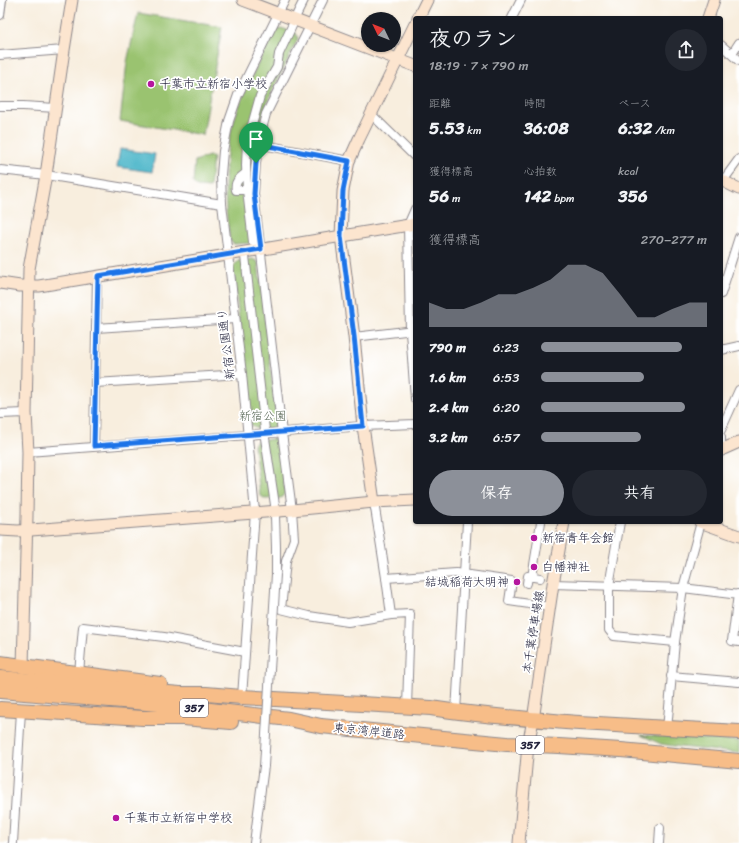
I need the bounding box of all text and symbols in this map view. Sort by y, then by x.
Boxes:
north arrow [361,12,401,52]
map controls [361,12,401,52]
text: 夜のラン [429,19,517,58]
button: share [665,29,707,71]
text: 18:19 · 7 × 790 m [429,54,529,77]
place label: 千葉市立新宿小学校 [159,73,267,95]
marker: 千葉市立新宿小学校 [146,79,156,89]
text: 距離 [429,94,451,113]
text: 時間 [524,94,546,113]
text: ペース [618,94,651,113]
text: 5.53 [429,113,464,143]
text: 36:08 [524,113,569,143]
text: 6:32 [618,113,652,143]
text: km [464,121,481,140]
text: /km [652,121,675,140]
pin [239,122,273,163]
icon: arrive [245,128,267,150]
text: 獲得標高 [429,162,473,181]
text: 心拍数 [524,162,557,181]
text: kcal [618,162,638,181]
text: 56 [429,181,449,211]
text: 142 [524,181,551,211]
text: 356 [618,181,648,211]
text: m [449,189,460,208]
text: bpm [551,189,575,208]
text: 獲得標高 [429,228,481,251]
text: 270–277 m [641,228,707,251]
street label: 新宿公園通り [211,307,241,381]
text: 790 m [429,336,466,359]
text: 6:23 [493,336,519,359]
text: 1.6 km [429,366,466,389]
text: 6:53 [493,366,519,389]
text: 2.4 km [429,396,469,419]
text: 6:20 [493,396,520,419]
park label: 新宿公園 [239,405,287,427]
text: 3.2 km [429,426,468,449]
text: 6:57 [493,426,520,449]
button: 保存 [429,470,564,516]
button: 共有 [572,470,707,516]
place label: 新宿青年会館 [542,527,614,549]
marker: 新宿青年会館 [529,533,539,543]
place label: 白幡神社 [542,556,590,578]
marker: 白幡神社 [529,562,539,572]
place label: 結城稲荷大明神 [425,571,509,593]
marker: 結城稲荷大明神 [512,577,522,587]
street label: 本千葉停車場線 [516,589,550,675]
road number: 357 [180,699,208,717]
street label: 東京湾岸道路 [332,716,406,746]
road number: 357 [516,736,544,754]
place label: 千葉市立新宿中学校 [124,807,232,829]
marker: 千葉市立新宿中学校 [111,813,121,823]

